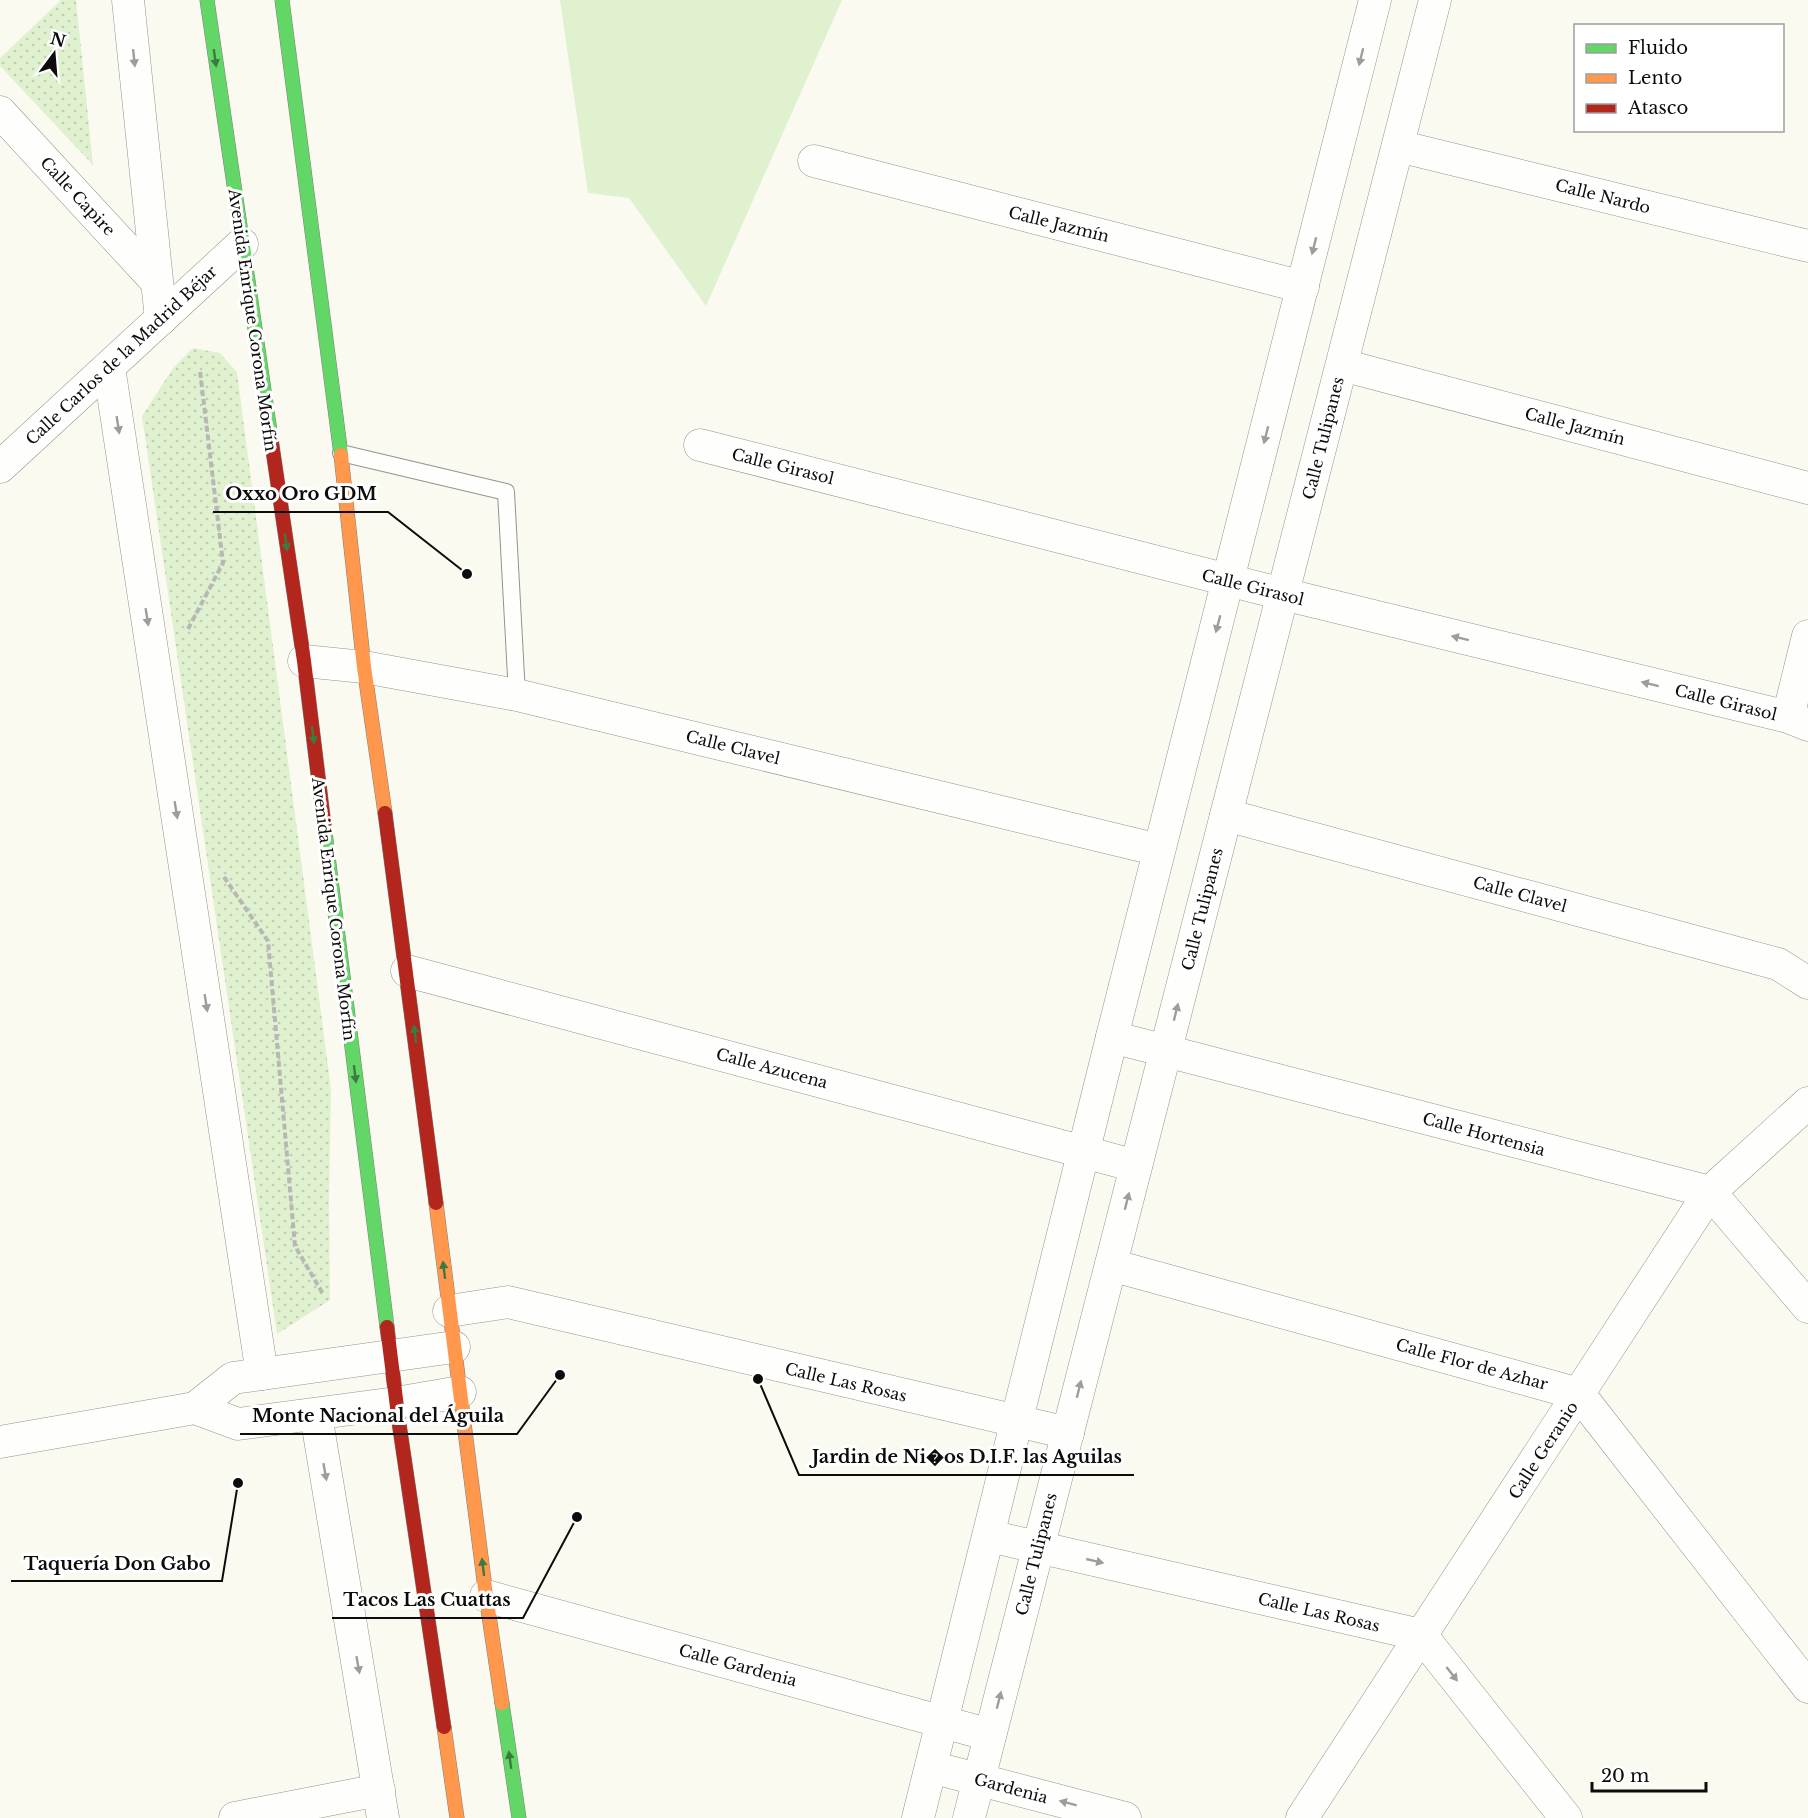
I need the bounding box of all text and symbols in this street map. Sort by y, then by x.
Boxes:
north arrow [24,24,84,84]
legend [1574,24,1784,132]
text: N [48,28,68,51]
text: Fluido [1628,37,1688,59]
one-way arrow [1356,48,1365,66]
one-way arrow [129,49,139,68]
one-way arrow [210,49,219,68]
text: Lento [1628,67,1682,89]
text: Atasco [1627,97,1688,119]
street label: Calle Capire [36,152,120,240]
street label: Calle Nardo [1553,175,1653,217]
street label: Avenida Enrique Corona Morfín [225,186,281,453]
street label: Calle Jazmín [1007,202,1111,246]
one-way arrow [1308,237,1318,255]
street label: Calle Carlos de la Madrid Béjar [21,261,221,449]
street label: Calle Tulipanes [1298,375,1348,501]
street label: Calle Jazmín [1523,403,1627,449]
one-way arrow [113,415,122,434]
one-way arrow [1260,426,1270,444]
street label: Calle Girasol [730,444,836,488]
callout: Oxxo Oro GDM [213,476,388,512]
text: Oxxo Oro GDM [225,483,377,505]
one-way arrow [281,532,290,551]
street label: Calle Girasol [1200,565,1306,609]
one-way arrow [143,608,152,627]
one-way arrow [1212,615,1222,633]
one-way arrow [1451,632,1470,642]
one-way arrow [1641,678,1659,688]
street label: Calle Girasol [1673,680,1779,724]
one-way arrow [308,725,318,744]
street label: Calle Clavel [684,726,782,768]
street label: Avenida Enrique Corona Morfín [308,775,360,1042]
one-way arrow [172,801,181,820]
street label: Calle Tulipanes [1177,846,1227,972]
street label: Calle Clavel [1471,872,1569,916]
one-way arrow [201,994,210,1013]
one-way arrow [1171,1002,1181,1021]
one-way arrow [410,1025,420,1044]
street label: Calle Azucena [714,1043,830,1093]
one-way arrow [350,1065,360,1084]
street label: Calle Hortensia [1420,1108,1548,1160]
one-way arrow [1123,1191,1133,1210]
one-way arrow [439,1260,449,1279]
street label: Calle Flor de Azhar [1394,1334,1551,1394]
street label: Calle Las Rosas [783,1358,909,1406]
one-way arrow [1074,1380,1084,1399]
street label: Calle Geranio [1504,1397,1582,1503]
callout: Monte Nacional del Águila [240,1398,517,1434]
text: Monte Nacional del Águila [252,1404,505,1427]
callout: Jardin de Ni�os D.I.F. las Aguilas [799,1439,1134,1475]
text: Jardin de Ni�os D.I.F. las Aguilas [808,1446,1122,1468]
one-way arrow [321,1463,330,1482]
street label: Calle Tulipanes [1011,1491,1061,1617]
callout: Taquería Don Gabo [11,1545,222,1581]
text: Taquería Don Gabo [23,1553,211,1575]
one-way arrow [478,1557,487,1576]
one-way arrow [1086,1557,1105,1566]
callout: Tacos Las Cuattas [332,1582,523,1618]
street label: Calle Las Rosas [1256,1588,1382,1636]
text: Tacos Las Cuattas [343,1589,511,1611]
street label: Calle Gardenia [677,1640,799,1690]
one-way arrow [354,1655,363,1674]
one-way arrow [1445,1666,1458,1682]
one-way arrow [994,1691,1004,1709]
one-way arrow [506,1751,515,1770]
scale bar [1592,1755,1706,1793]
text: 20 m [1601,1765,1649,1787]
street label: Gardenia [972,1769,1050,1807]
one-way arrow [1059,1798,1077,1807]

